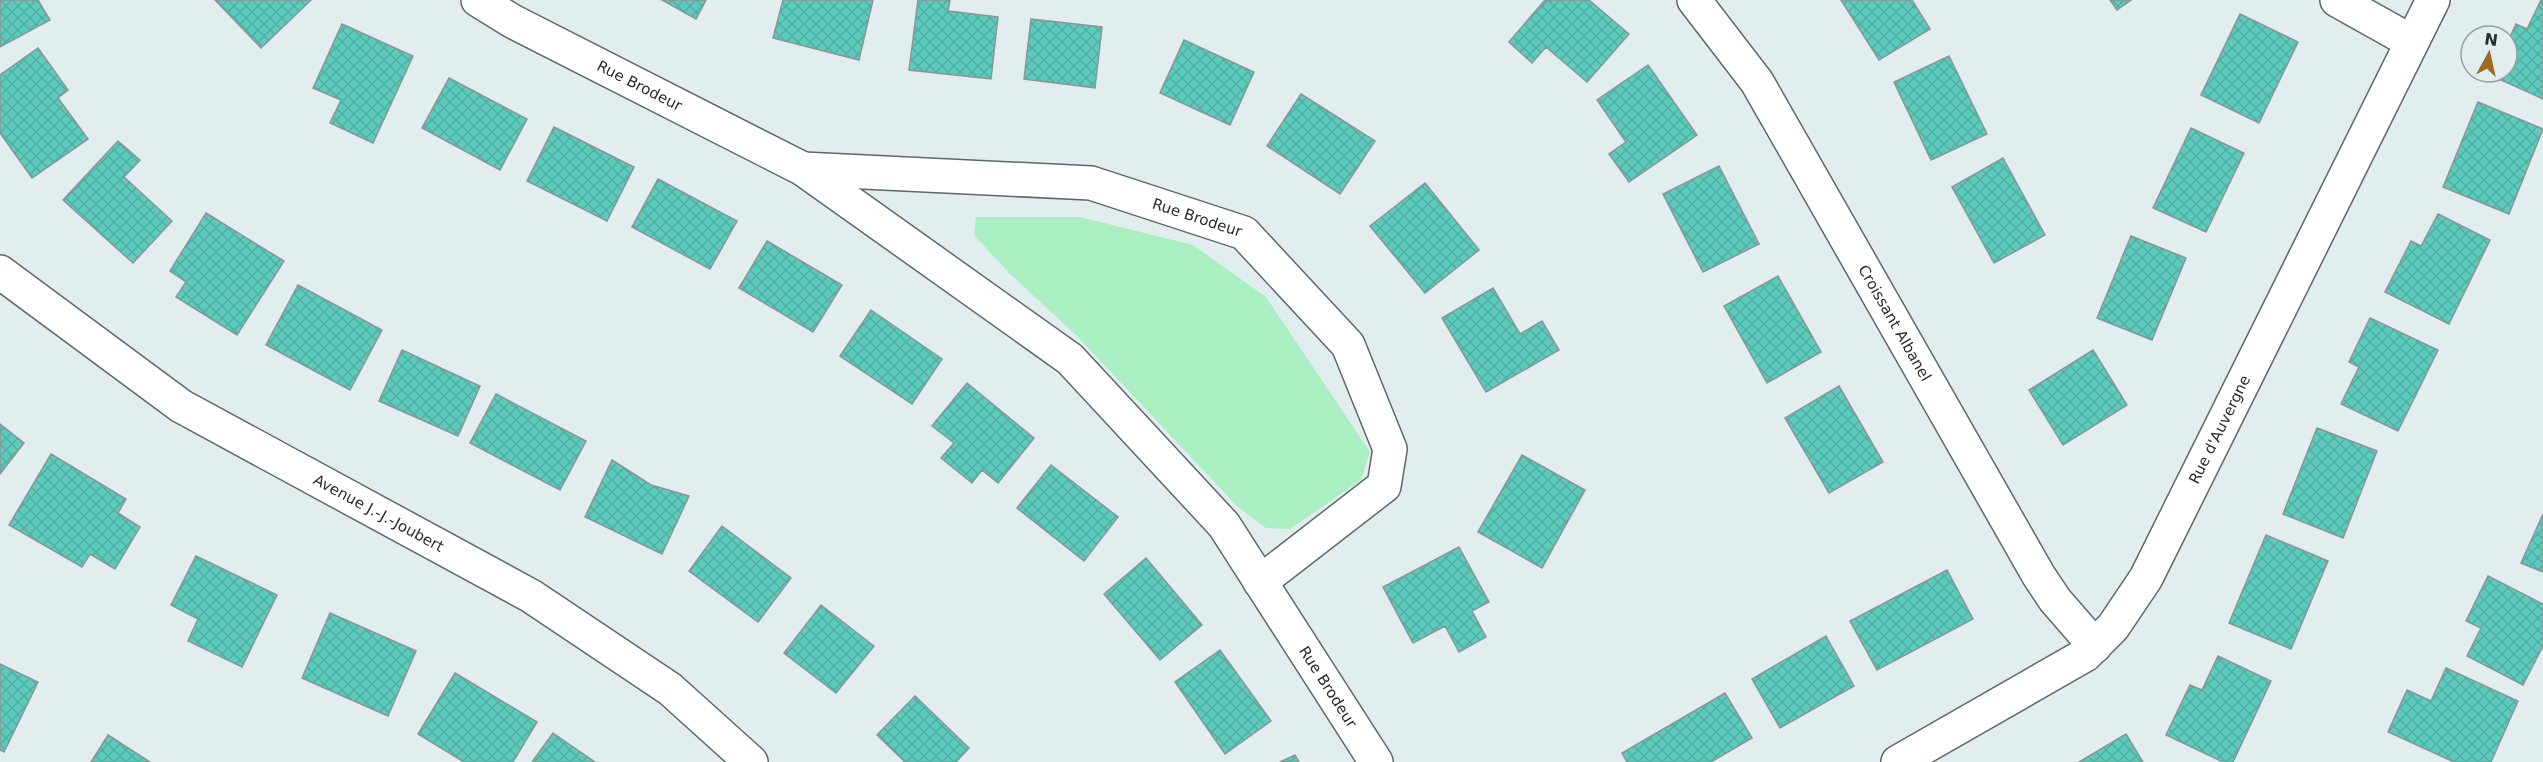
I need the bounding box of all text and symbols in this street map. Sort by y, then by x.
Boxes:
north arrow [2459,24,2519,84]
text: N [2483,29,2499,50]
street label: Rue Brodeur [594,57,686,115]
street label: Rue Brodeur [1150,195,1245,241]
street label: Croissant Albanel [1854,262,1935,384]
street label: Rue d'Auvergne [2185,372,2254,487]
street label: Avenue J.-J.-Joubert [310,471,447,556]
street label: Rue Brodeur [1295,643,1361,732]

